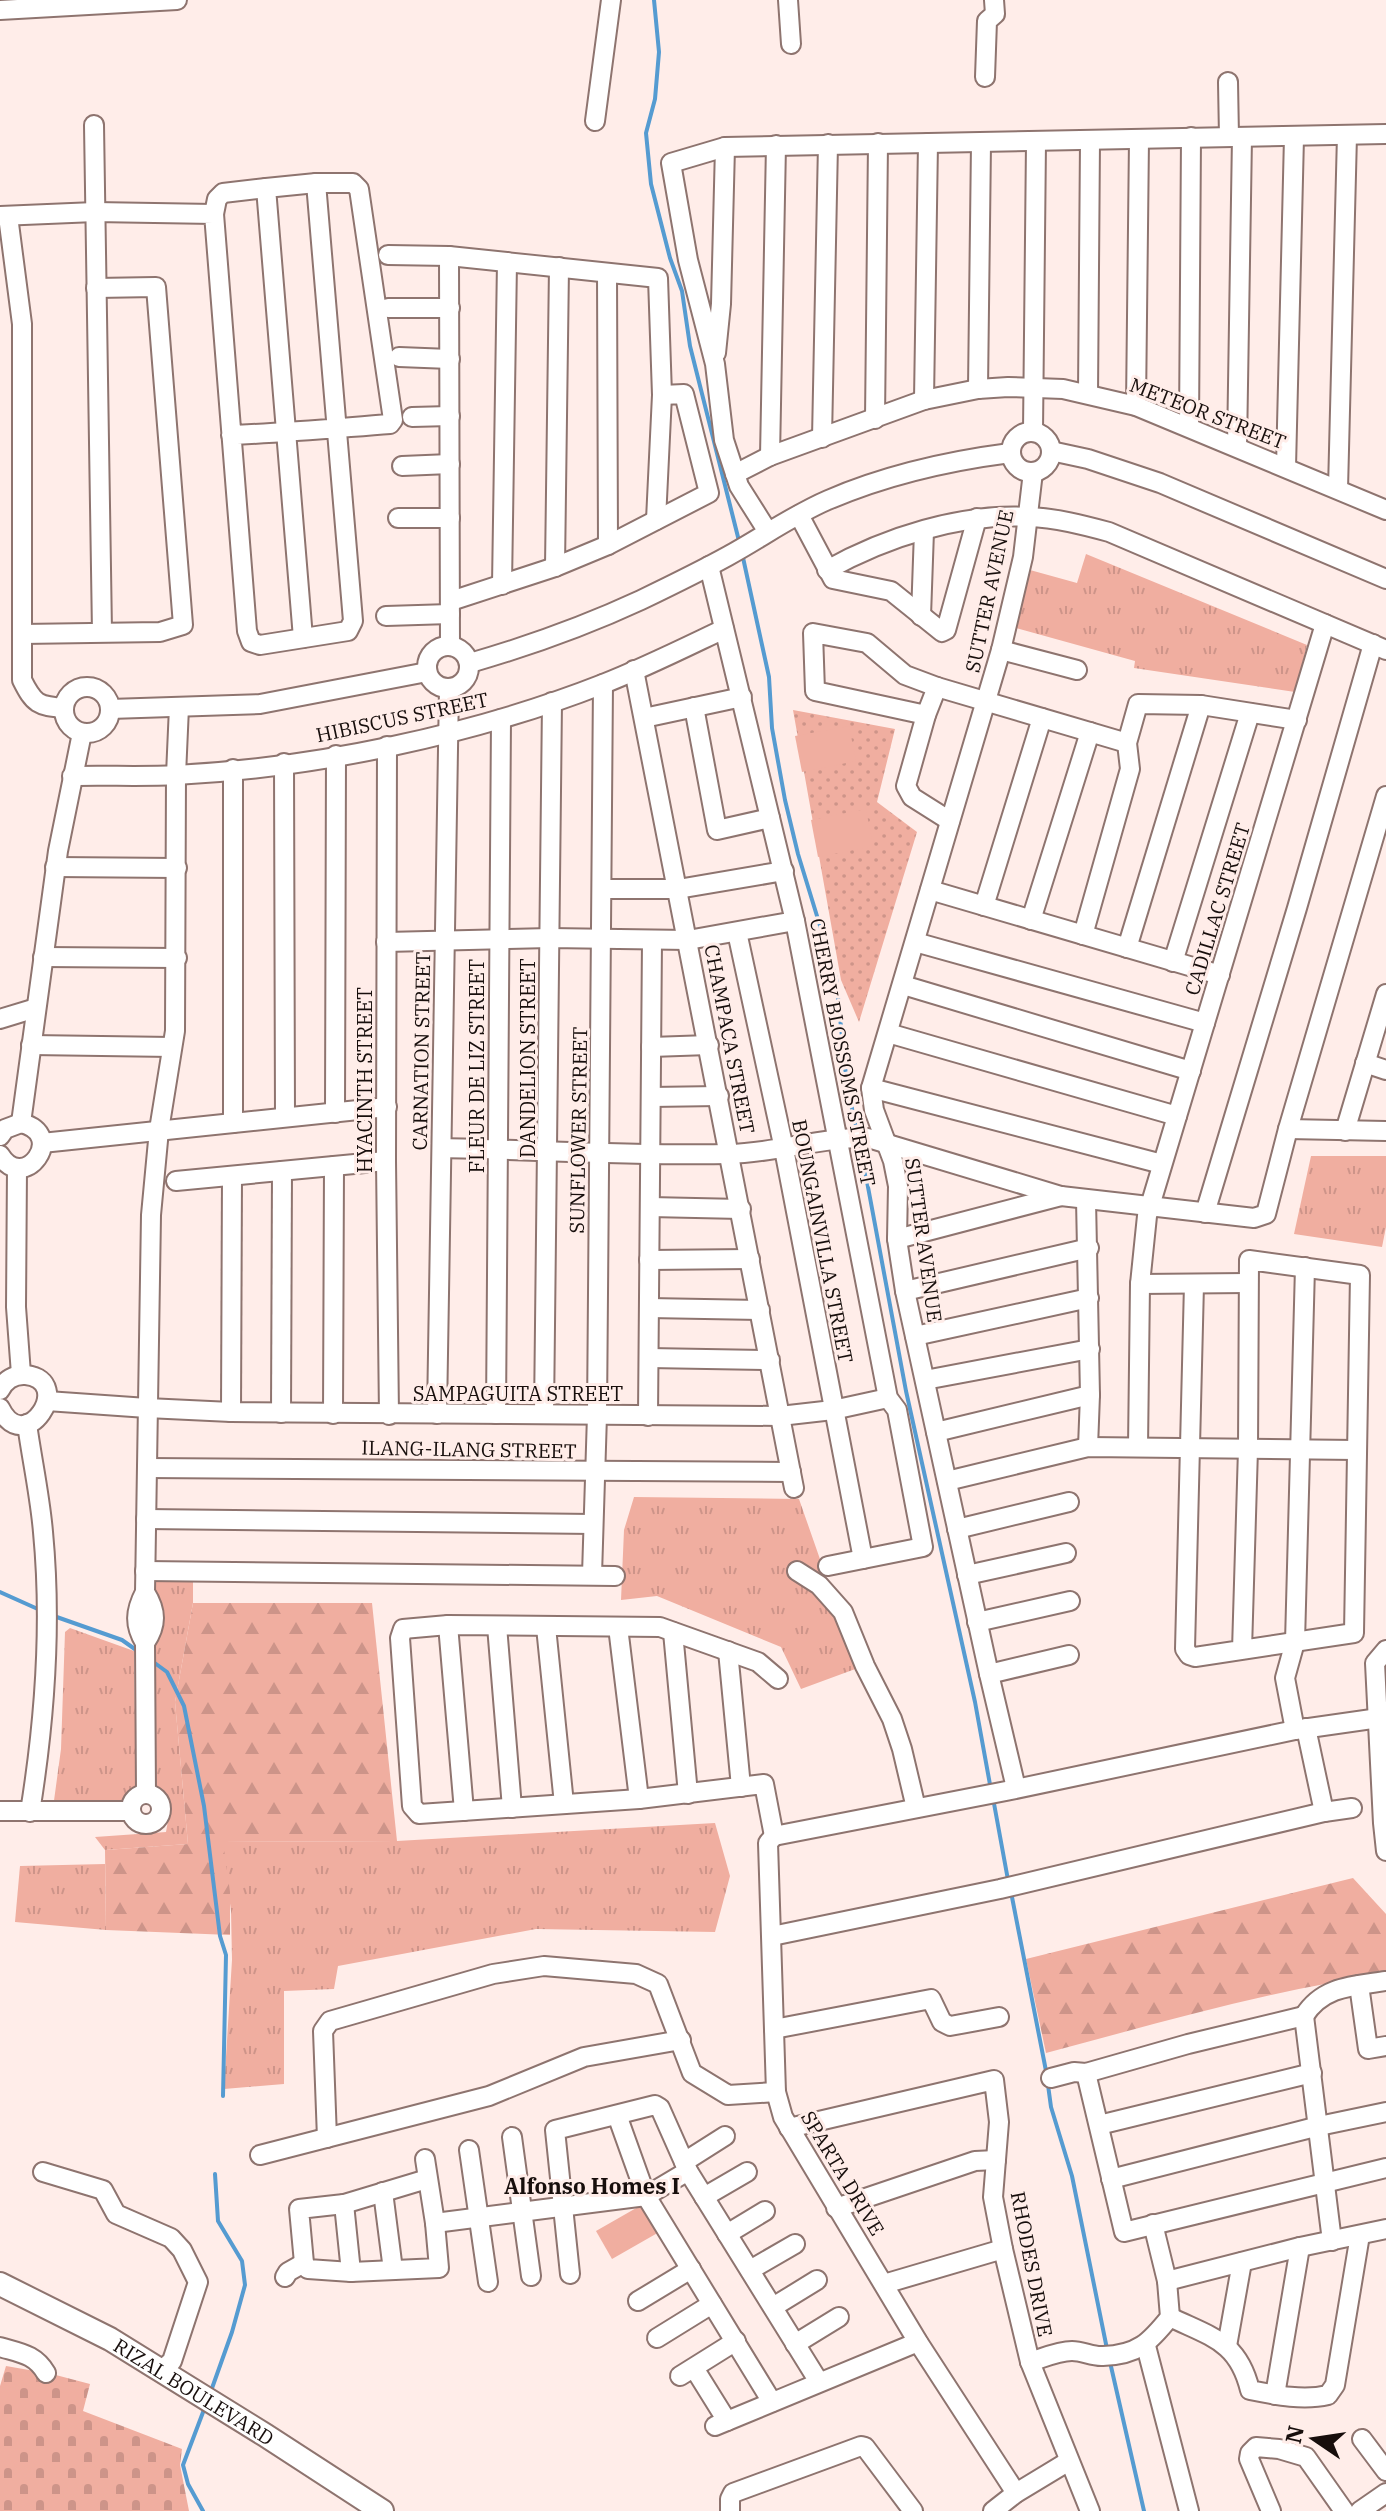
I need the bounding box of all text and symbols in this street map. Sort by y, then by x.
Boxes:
street label: METEOR STREET [1126,371,1290,455]
street label: SUTTER AVENUE [959,507,1019,675]
street label: HIBISCUS STREET [313,686,491,748]
street label: CADILLAC STREET [1178,820,1256,998]
street label: CHERRY BLOSSOMS STREET [804,916,882,1188]
street label: CHAMPACA STREET [698,942,762,1136]
street label: CARNATION STREET [406,951,436,1151]
street label: DANDELION STREET [514,958,541,1158]
street label: FLEUR DE LIZ STREET [463,959,490,1173]
street label: HYACINTH STREET [351,987,378,1173]
street label: SUNFLOWER STREET [563,1026,593,1234]
street label: BOUNGAINVILLA STREET [786,1117,860,1365]
street label: SUTTER AVENUE [899,1156,949,1324]
street label: SAMPAGUITA STREET [413,1380,623,1407]
street label: ILANG-ILANG STREET [361,1434,577,1464]
street label: SPARTA DRIVE [795,2106,891,2240]
district label: Alfonso Homes I [504,2171,680,2200]
street label: RHODES DRIVE [1005,2189,1059,2339]
street label: RIZAL BOULEVARD [109,2331,280,2451]
north arrow [1274,2399,1354,2479]
text: N [1278,2423,1310,2446]

